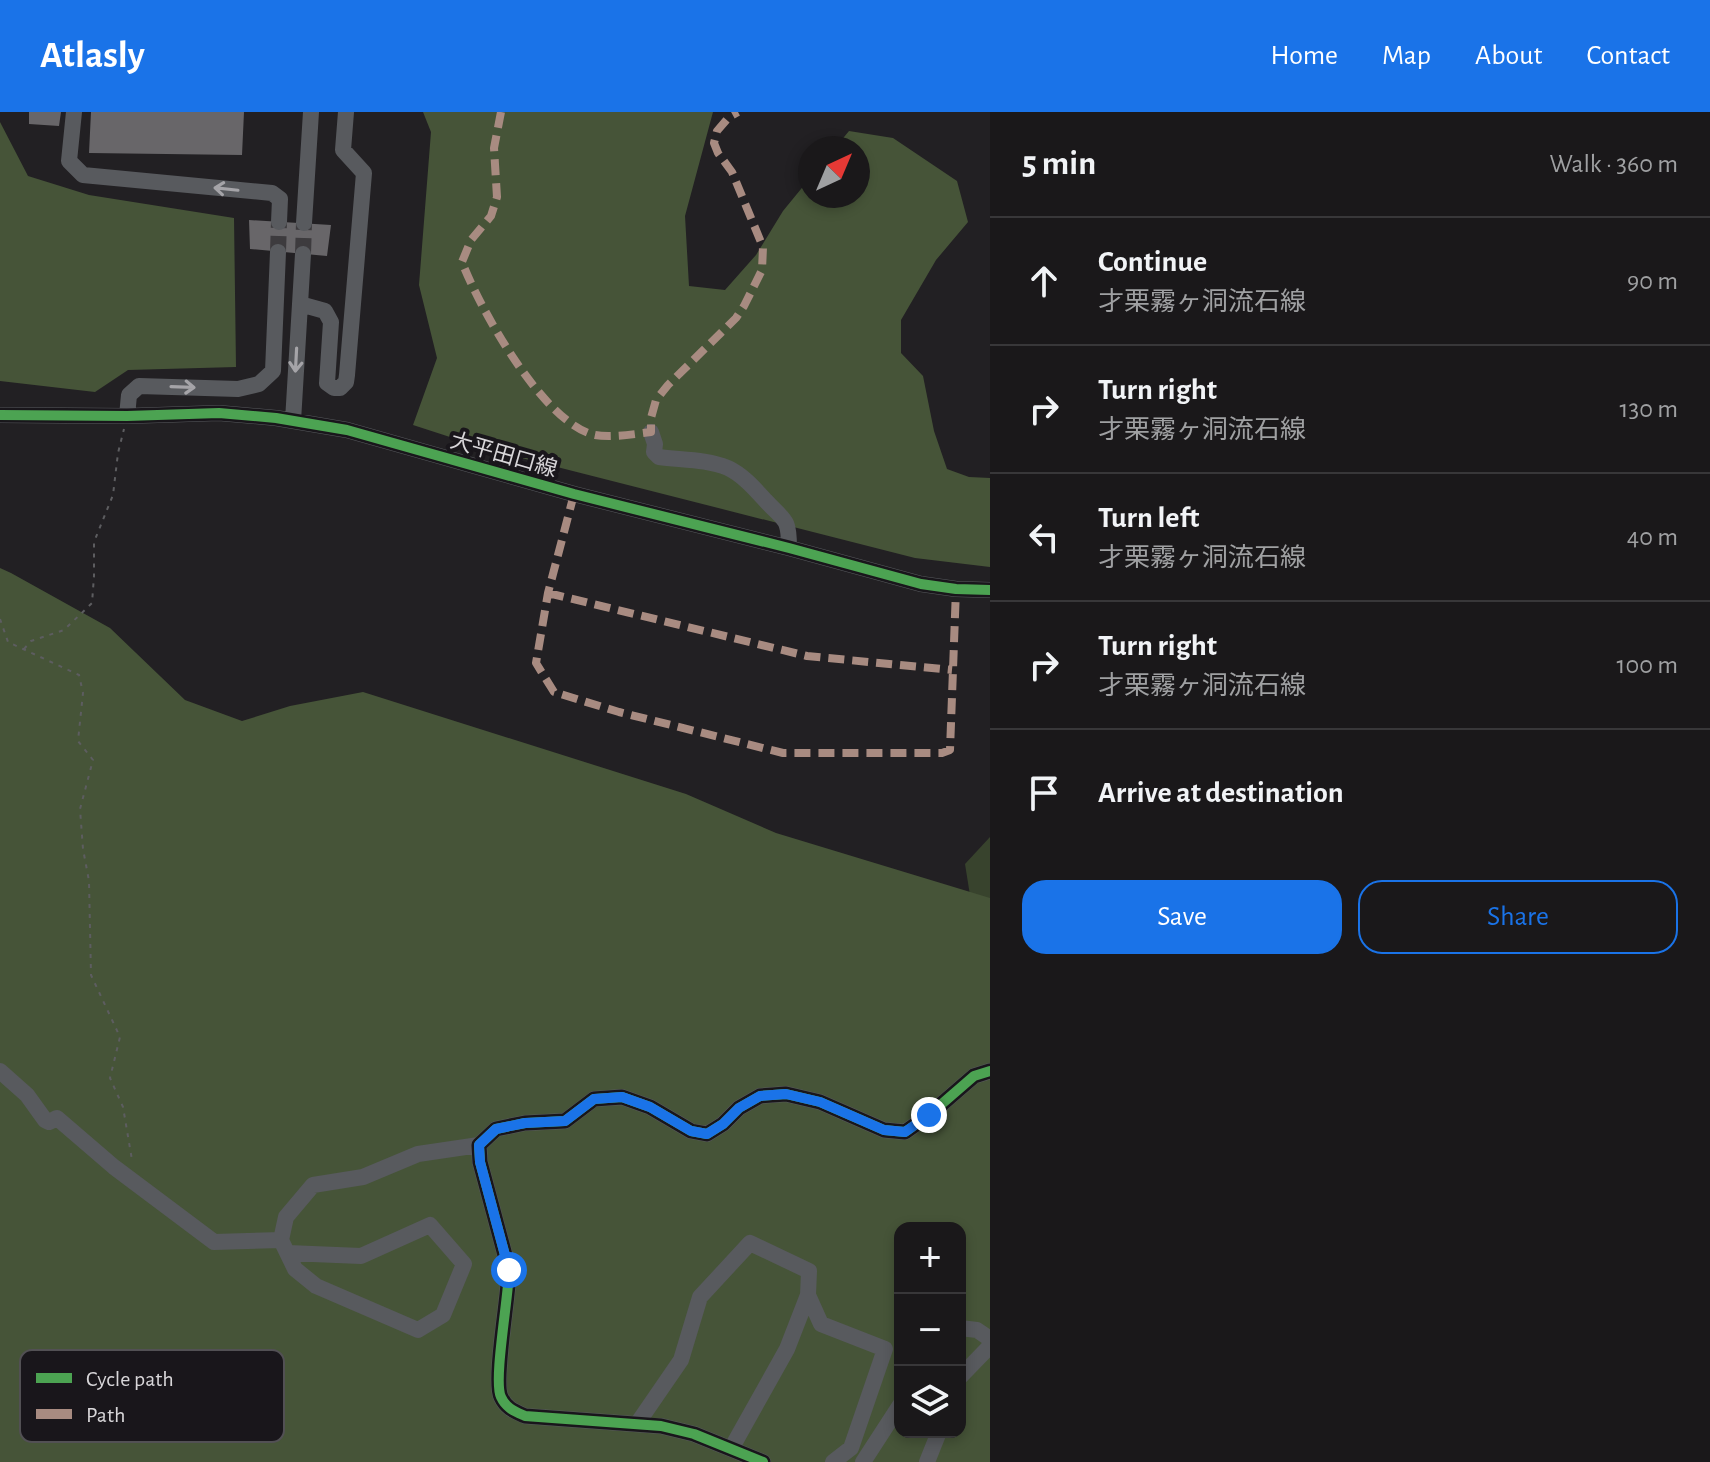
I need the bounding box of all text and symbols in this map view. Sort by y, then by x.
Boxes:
text: Atlasly [40,37,145,75]
text: Home [1271,42,1338,70]
text: Map [1382,42,1431,70]
text: About [1475,42,1543,70]
text: Contact [1587,42,1670,70]
north arrow [798,136,870,208]
text: 5 min [1022,147,1096,181]
text: Walk · 360 m [1550,151,1678,177]
one-way arrow [214,181,240,196]
text: Continue [1098,247,1207,277]
icon: ahead [1022,259,1066,303]
text: 90 m [1627,268,1678,294]
text: 才栗霧ヶ洞流石線 [1098,289,1306,315]
one-way arrow [289,346,304,373]
text: Turn right [1098,375,1217,405]
one-way arrow [169,380,196,395]
icon: right [1022,387,1066,431]
text: 130 m [1620,396,1678,422]
text: 才栗霧ヶ洞流石線 [1098,417,1306,443]
street label: 大平田口線 [448,428,560,481]
text: Turn left [1098,503,1199,533]
icon: left [1022,515,1066,559]
text: 40 m [1627,524,1678,550]
text: 才栗霧ヶ洞流石線 [1098,545,1306,571]
text: Turn right [1098,631,1217,661]
icon: right [1022,643,1066,687]
text: 100 m [1617,652,1678,678]
text: 才栗霧ヶ洞流石線 [1098,673,1306,699]
icon: arrive [1022,771,1066,815]
text: Arrive at destination [1098,778,1344,808]
button: Save [1022,880,1342,954]
button: Share [1358,880,1678,954]
route end [911,1097,947,1133]
map controls [894,1222,966,1438]
button: + [894,1222,966,1294]
route start [491,1252,527,1288]
button: − [894,1294,966,1366]
legend [20,1350,284,1442]
button: layers [894,1366,966,1438]
text: Cycle path [86,1368,174,1390]
text: Path [86,1404,126,1426]

